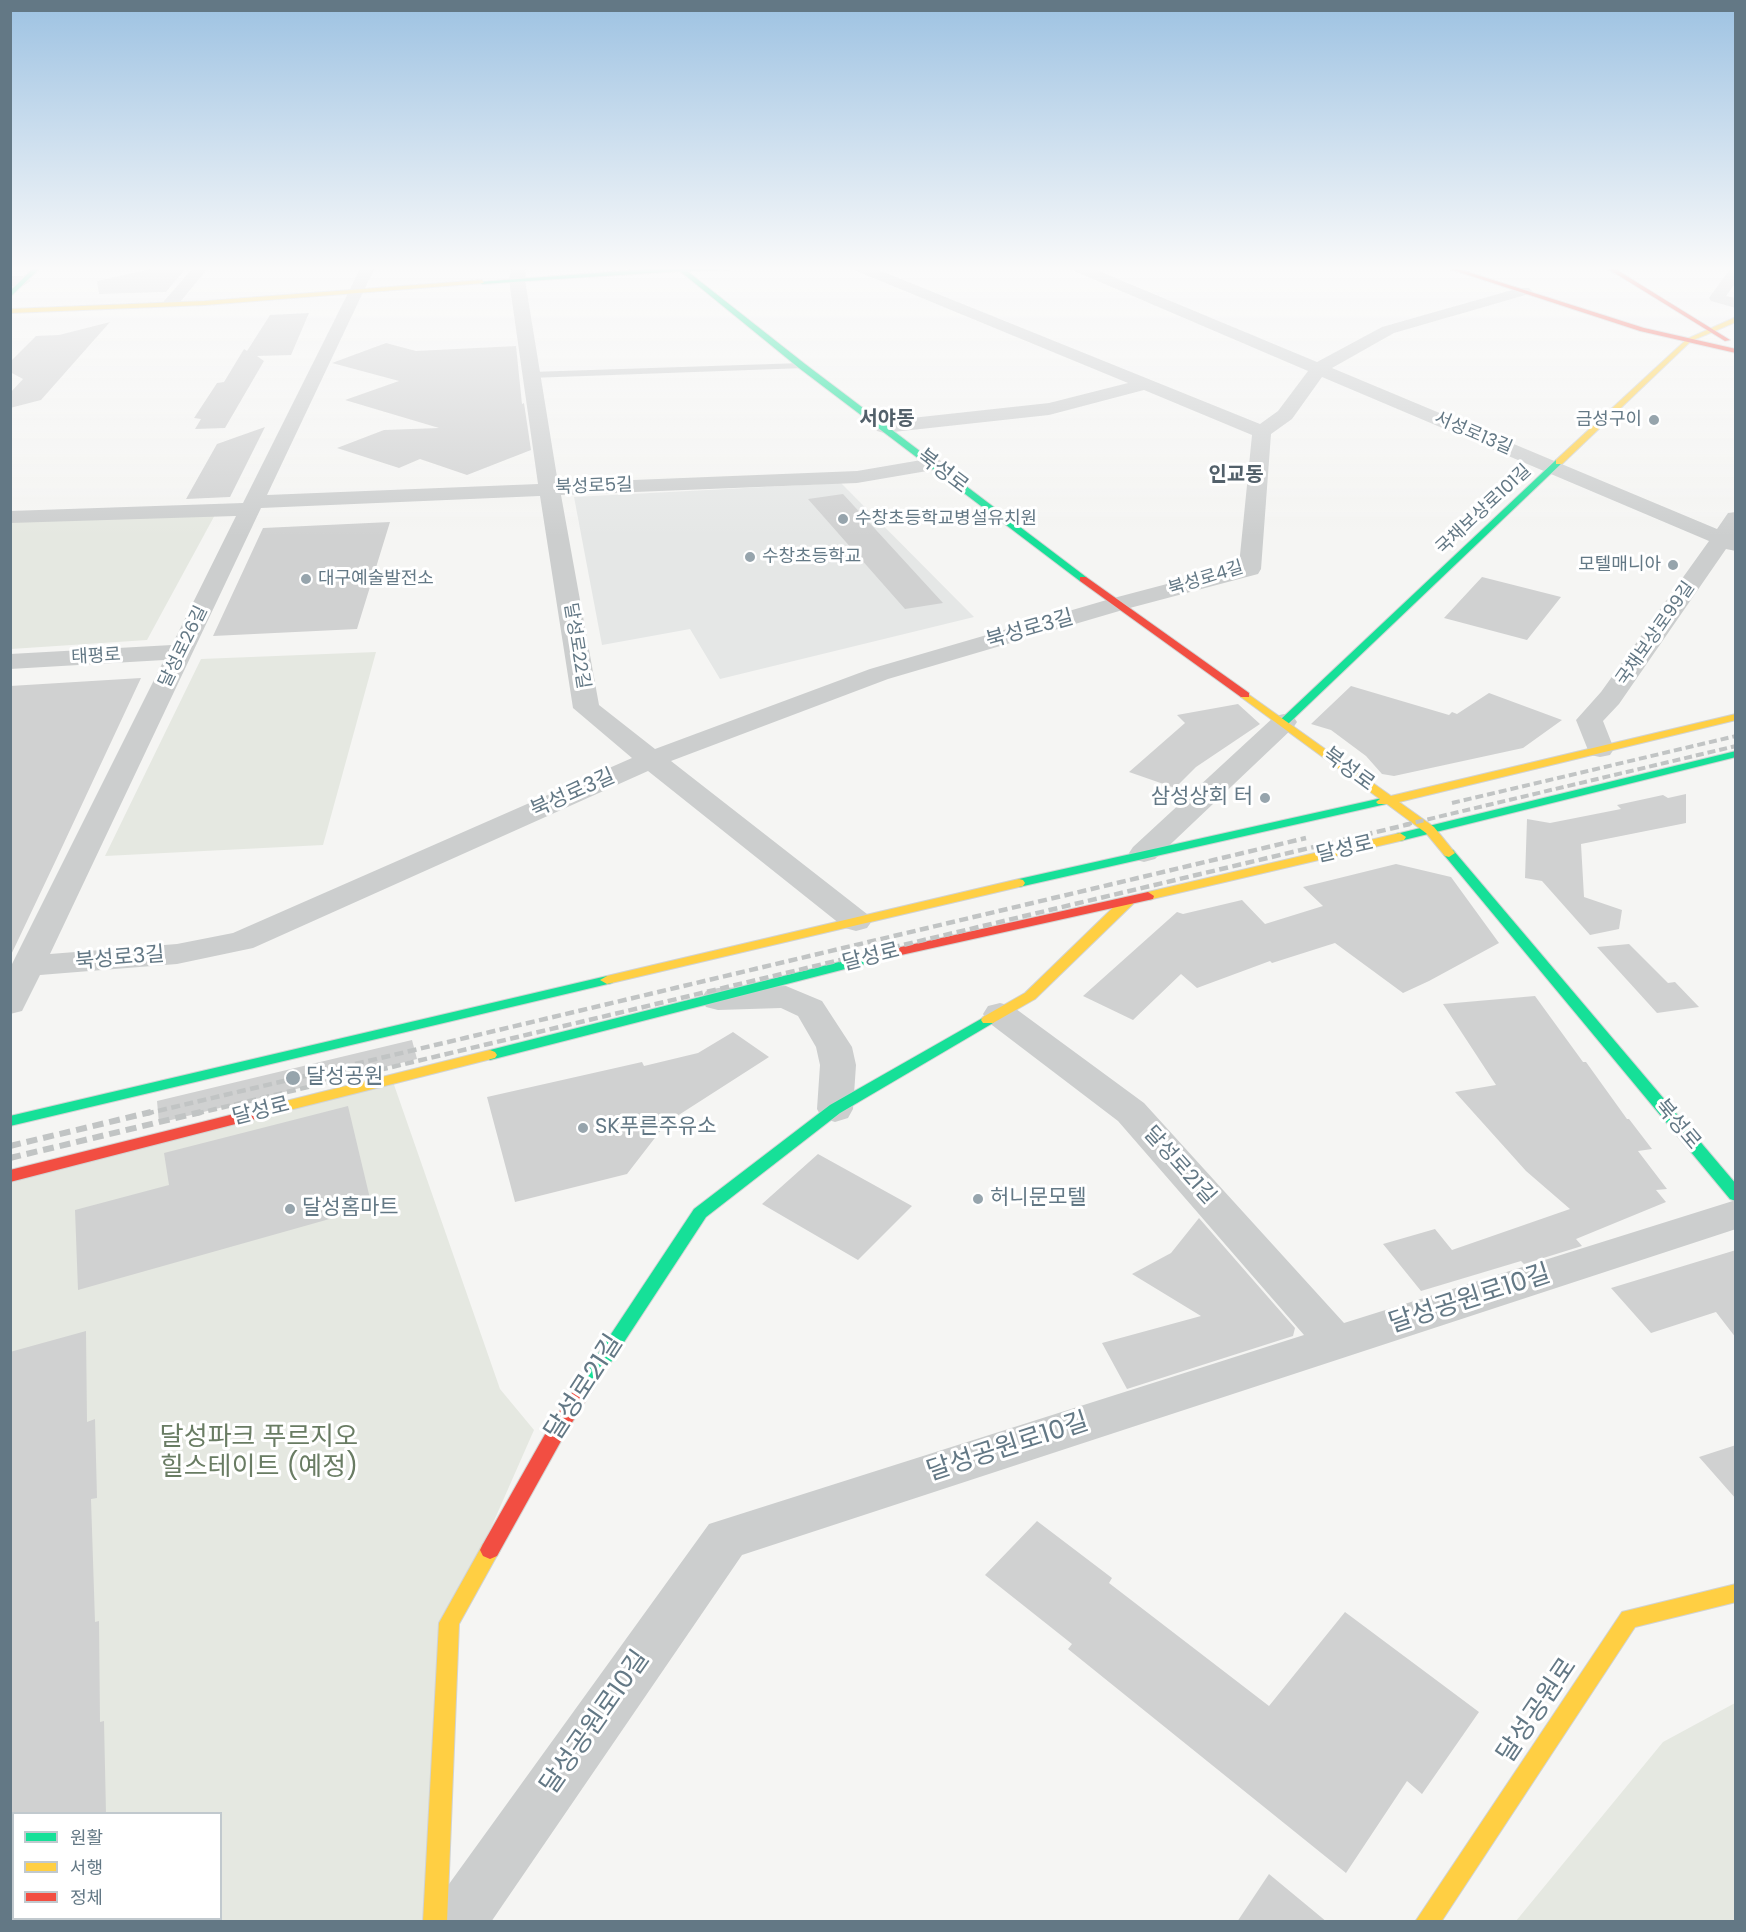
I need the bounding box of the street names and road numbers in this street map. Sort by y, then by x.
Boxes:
street label: 서성로13길 [1431,408,1515,460]
street label: 북성로 [911,444,973,500]
street label: 국채보상로101길 [1432,460,1536,560]
street label: 북성로5길 [555,475,633,499]
street label: 북성로4길 [1166,557,1246,601]
street label: 국채보상로99길 [1612,578,1700,690]
street label: 달성로22길 [559,601,593,691]
street label: 달성로26길 [155,603,213,691]
street label: 북성로3길 [983,606,1077,654]
street label: 태평로 [71,645,121,669]
street label: 북성로 [1317,743,1379,797]
street label: 북성로3길 [527,764,619,824]
street label: 달성로 [1314,831,1376,869]
street label: 달성로 [840,939,902,977]
street label: 북성로3길 [74,943,166,975]
street label: 달성로 [230,1093,292,1131]
street label: 북성로 [1649,1095,1705,1155]
street label: 달성로21길 [1137,1122,1221,1210]
street label: 달성공원로10길 [1385,1259,1555,1341]
street label: 달성로21길 [540,1330,630,1446]
street label: 달성공원로10길 [923,1407,1093,1489]
street label: 달성공원로10길 [535,1645,657,1801]
street label: 달성공원로 [1492,1653,1584,1769]

